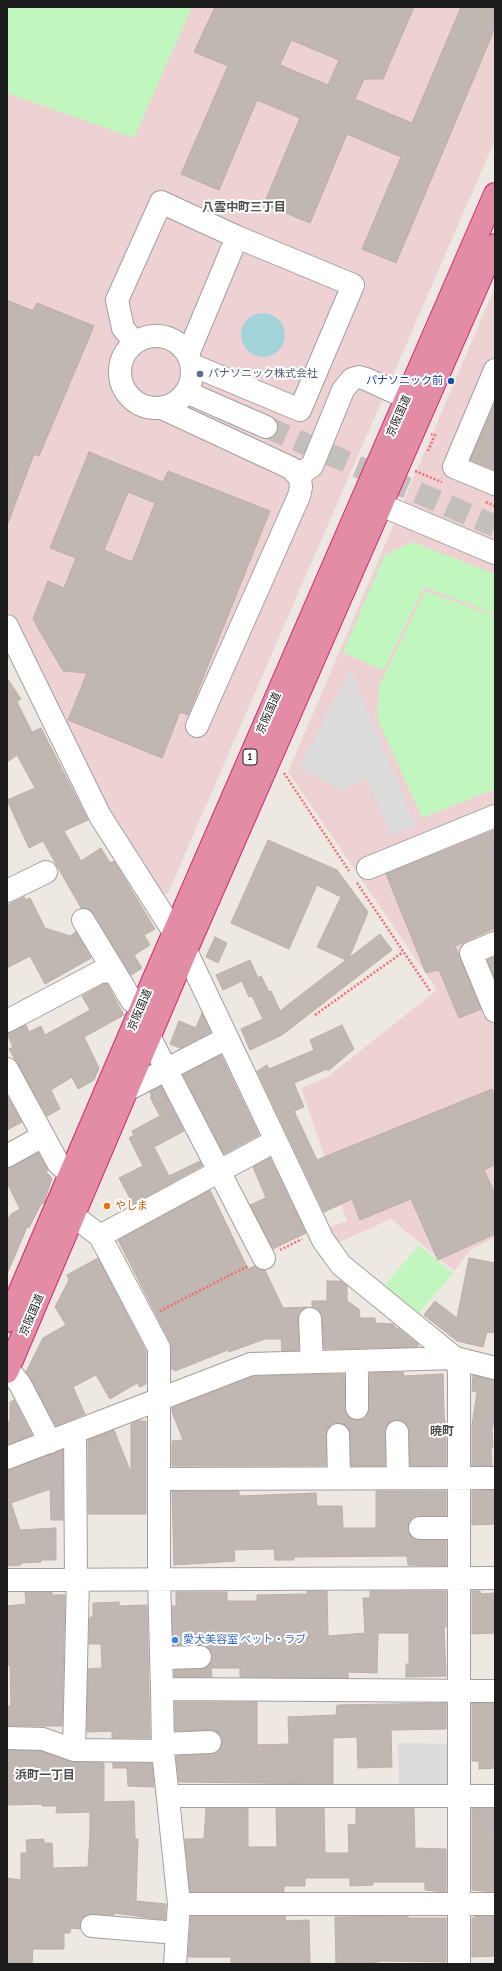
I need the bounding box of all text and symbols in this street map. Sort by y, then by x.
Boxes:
district label: 八雲中町三丁目 [202,201,286,215]
place label: パナソニック株式会社 [208,367,318,381]
marker: パナソニック株式会社 [195,369,205,379]
place label: パナソニック前 [366,374,443,388]
marker: パナソニック前 [446,376,456,386]
street label: 京阪国道 [384,393,414,439]
street label: 京阪国道 [254,690,284,736]
road number: 1 [243,749,257,765]
street label: 京阪国道 [125,987,155,1033]
place label: やしま [115,1199,148,1213]
marker: やしま [102,1201,112,1211]
street label: 京阪国道 [17,1292,47,1338]
district label: 暁町 [430,1425,454,1439]
place label: 愛犬美容室 ペット・ラブ [183,1633,306,1647]
marker: 愛犬美容室 ペット・ラブ [170,1635,180,1645]
district label: 浜町一丁目 [15,1769,75,1783]

